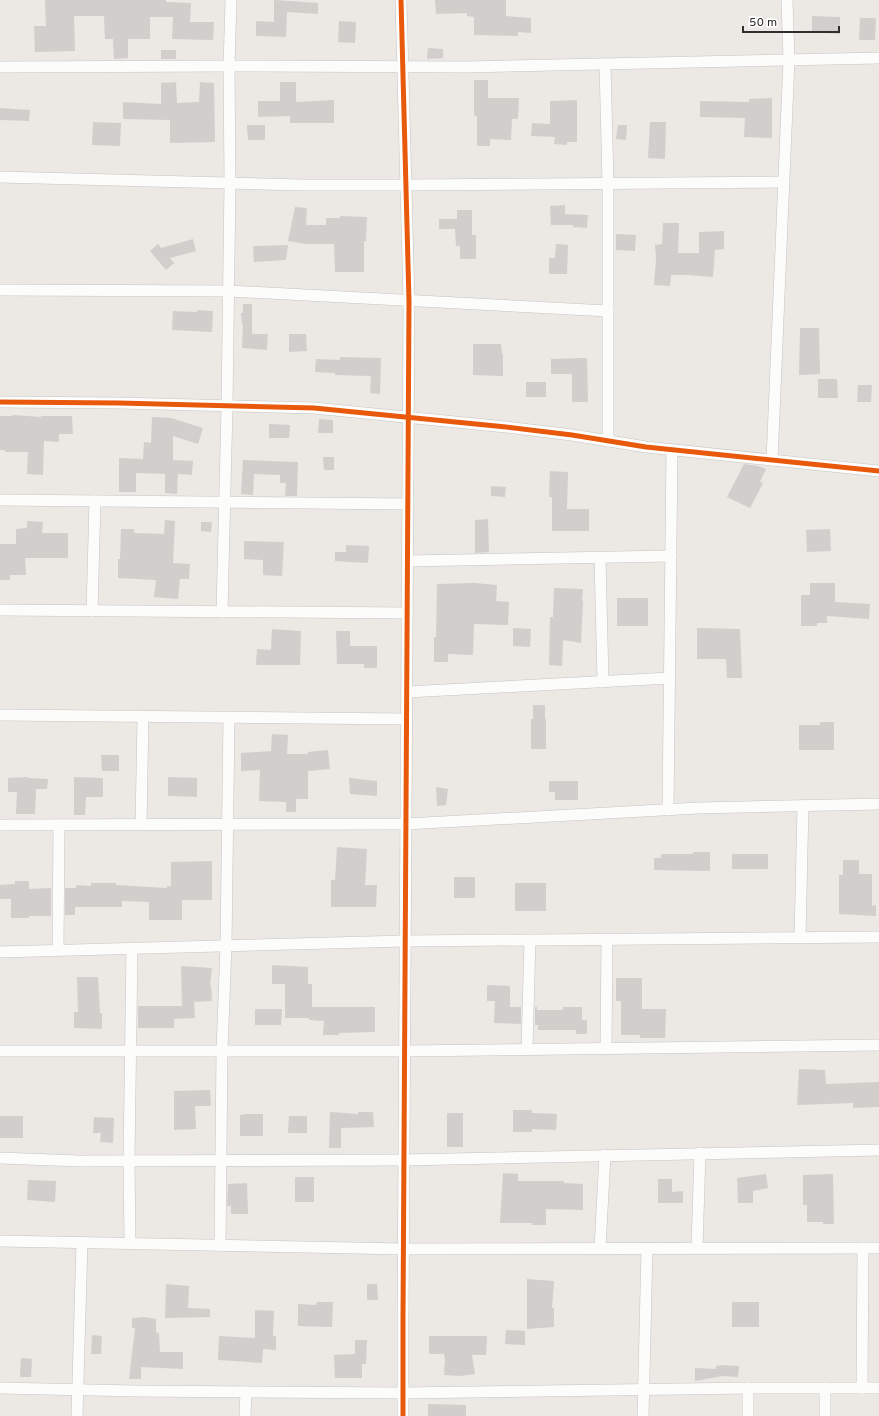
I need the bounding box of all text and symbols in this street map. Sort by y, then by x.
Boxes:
scale bar [743,8,839,34]
text: 50 m [749,15,777,31]

